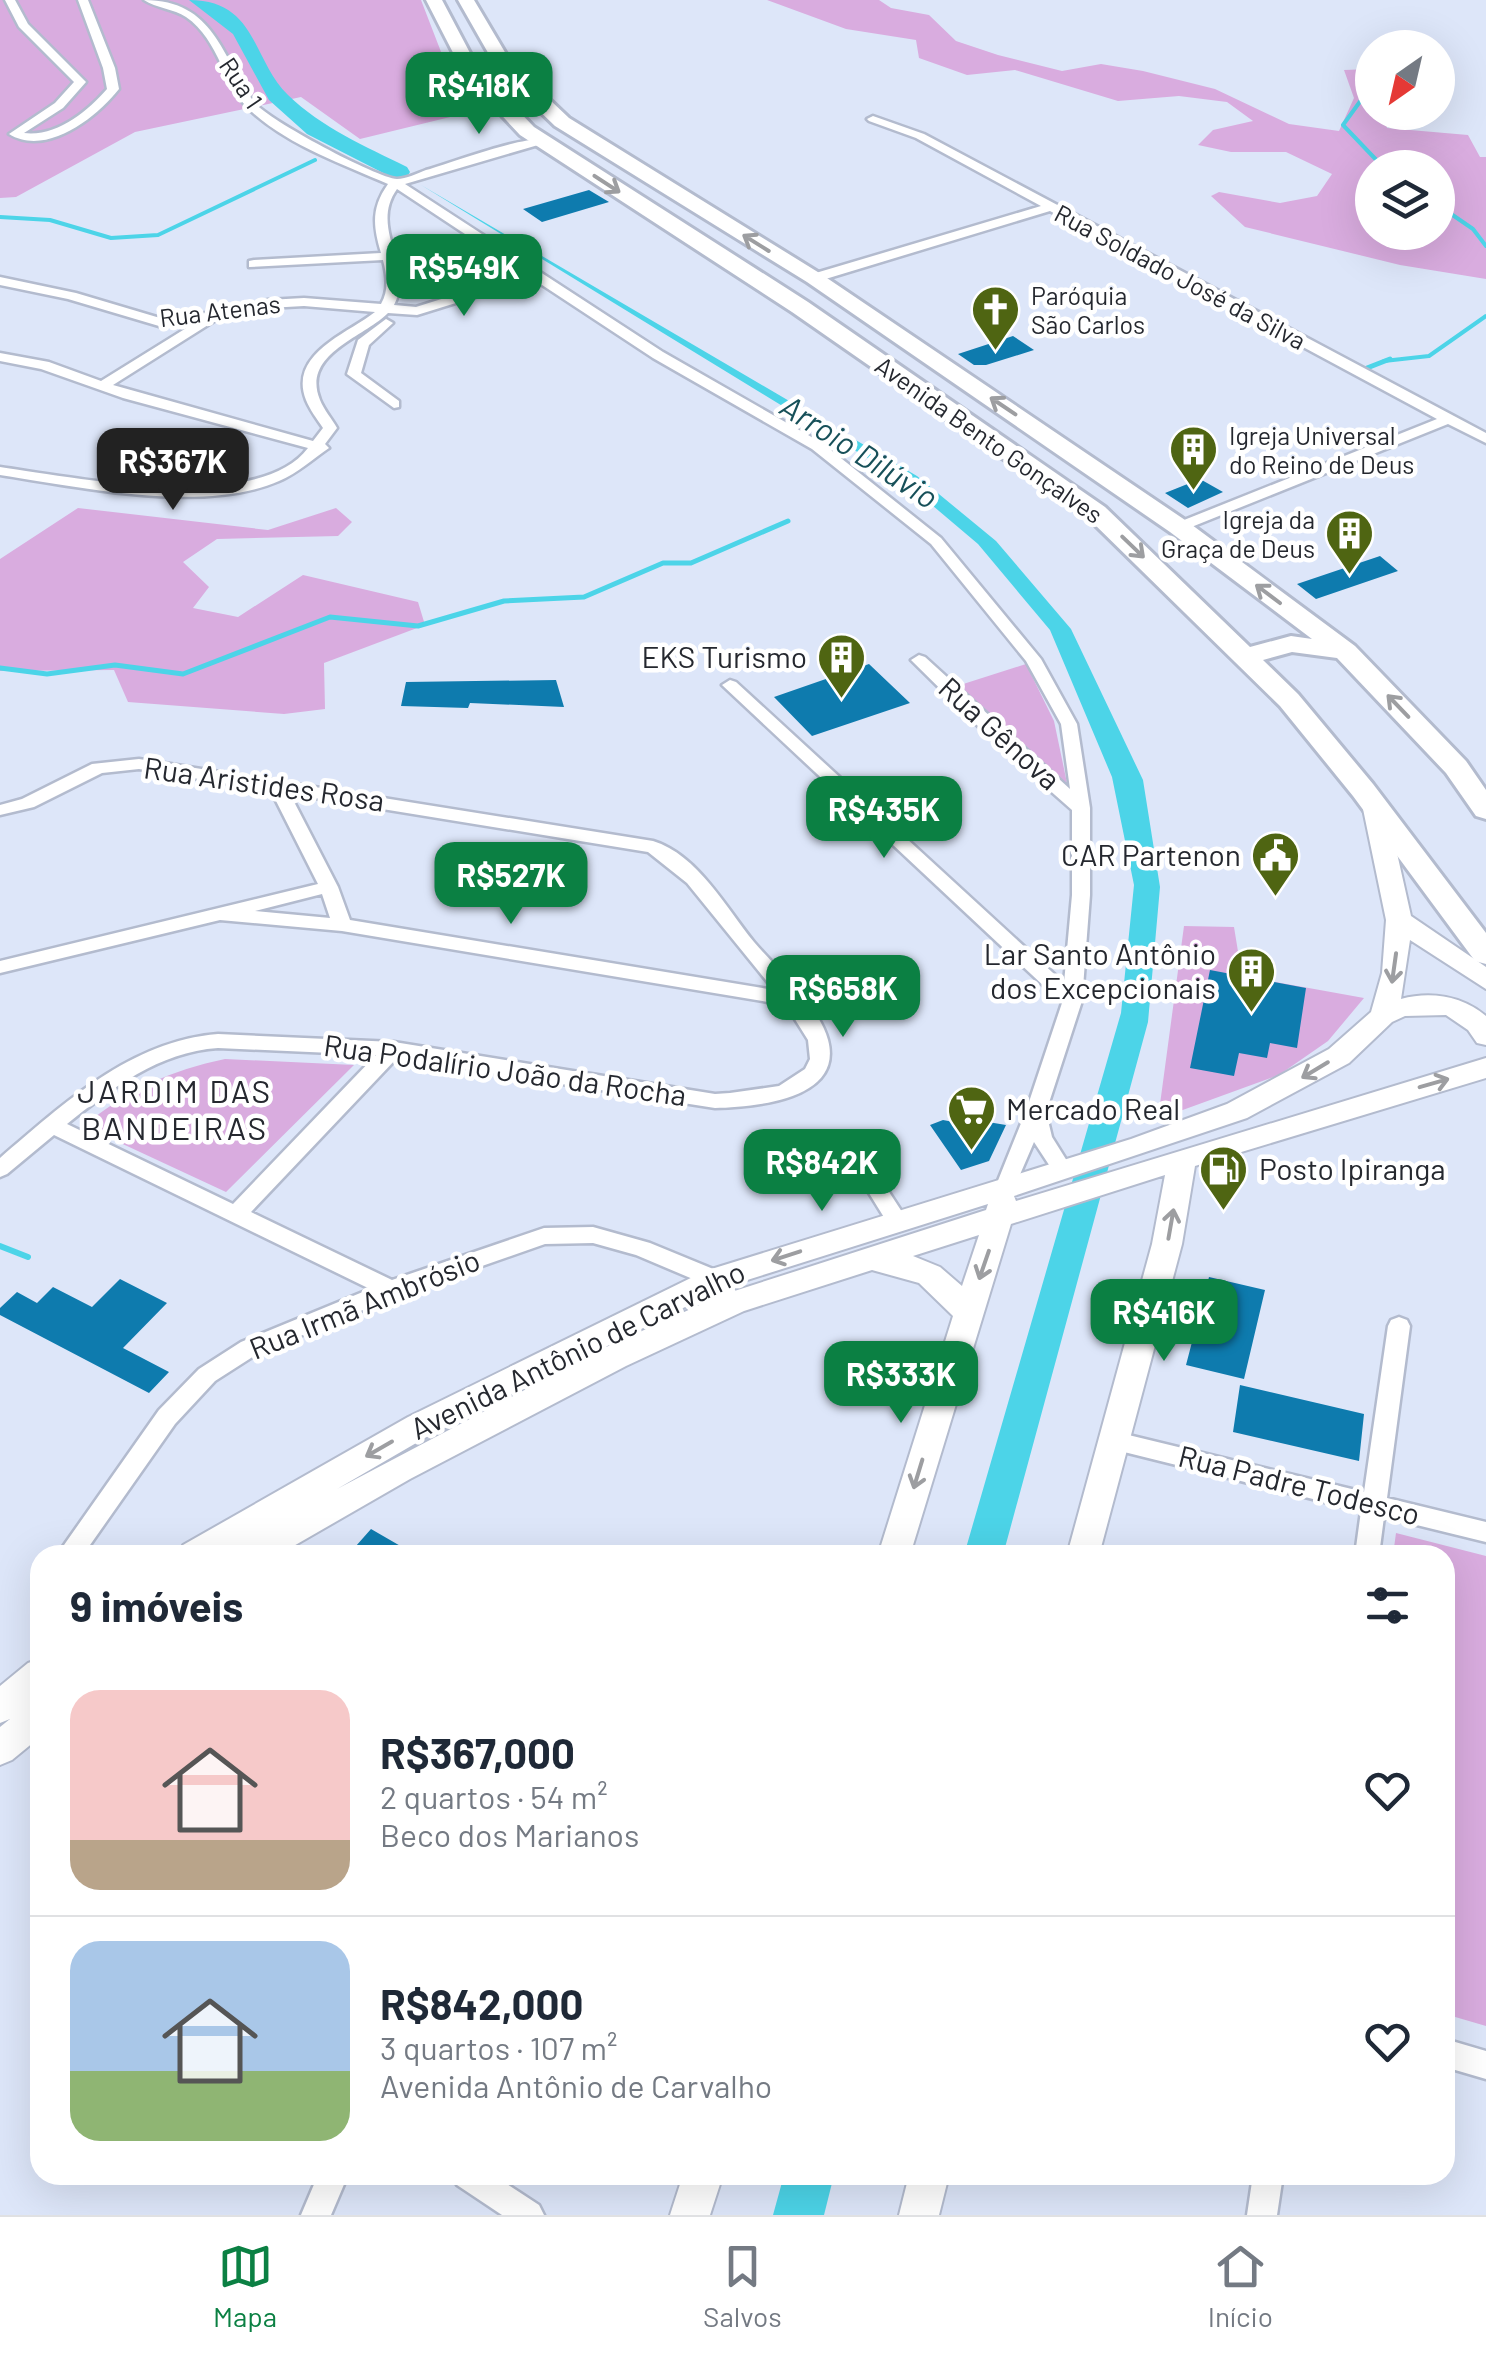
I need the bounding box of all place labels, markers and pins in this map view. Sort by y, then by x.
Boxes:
pin: R$418K [398,52,560,137]
pin: R$549K [383,234,545,319]
place label: Paróquia São Carlos [1031,280,1145,339]
church icon: Paróquia São Carlos [970,284,1022,352]
place label: Igreja Universal do Reino de Deus [1229,420,1414,479]
building icon: Igreja Universal do Reino de Deus [1168,424,1220,492]
pin: R$367K [92,428,254,513]
place label: Igreja da Graça de Deus [1161,504,1315,563]
building icon: Igreja da Graça de Deus [1324,508,1376,576]
building icon: EKS Turismo [816,632,868,700]
place label: EKS Turismo [641,638,807,674]
pin: R$435K [803,776,965,861]
public building icon: CAR Partenon [1250,830,1302,898]
place label: CAR Partenon [1061,836,1241,872]
pin: R$527K [430,842,592,927]
place label: Lar Santo Antônio dos Excepcionais [984,935,1216,1005]
building icon: Lar Santo Antônio dos Excepcionais [1225,946,1277,1014]
pin: R$658K [762,955,924,1040]
supermarket icon: Mercado Real [945,1084,997,1152]
place label: Mercado Real [1006,1090,1180,1126]
pin: R$842K [741,1129,903,1214]
fuel station icon: Posto Ipiranga [1198,1144,1250,1212]
place label: Posto Ipiranga [1259,1150,1446,1186]
pin: R$416K [1083,1279,1245,1364]
pin: R$333K [820,1341,982,1426]

